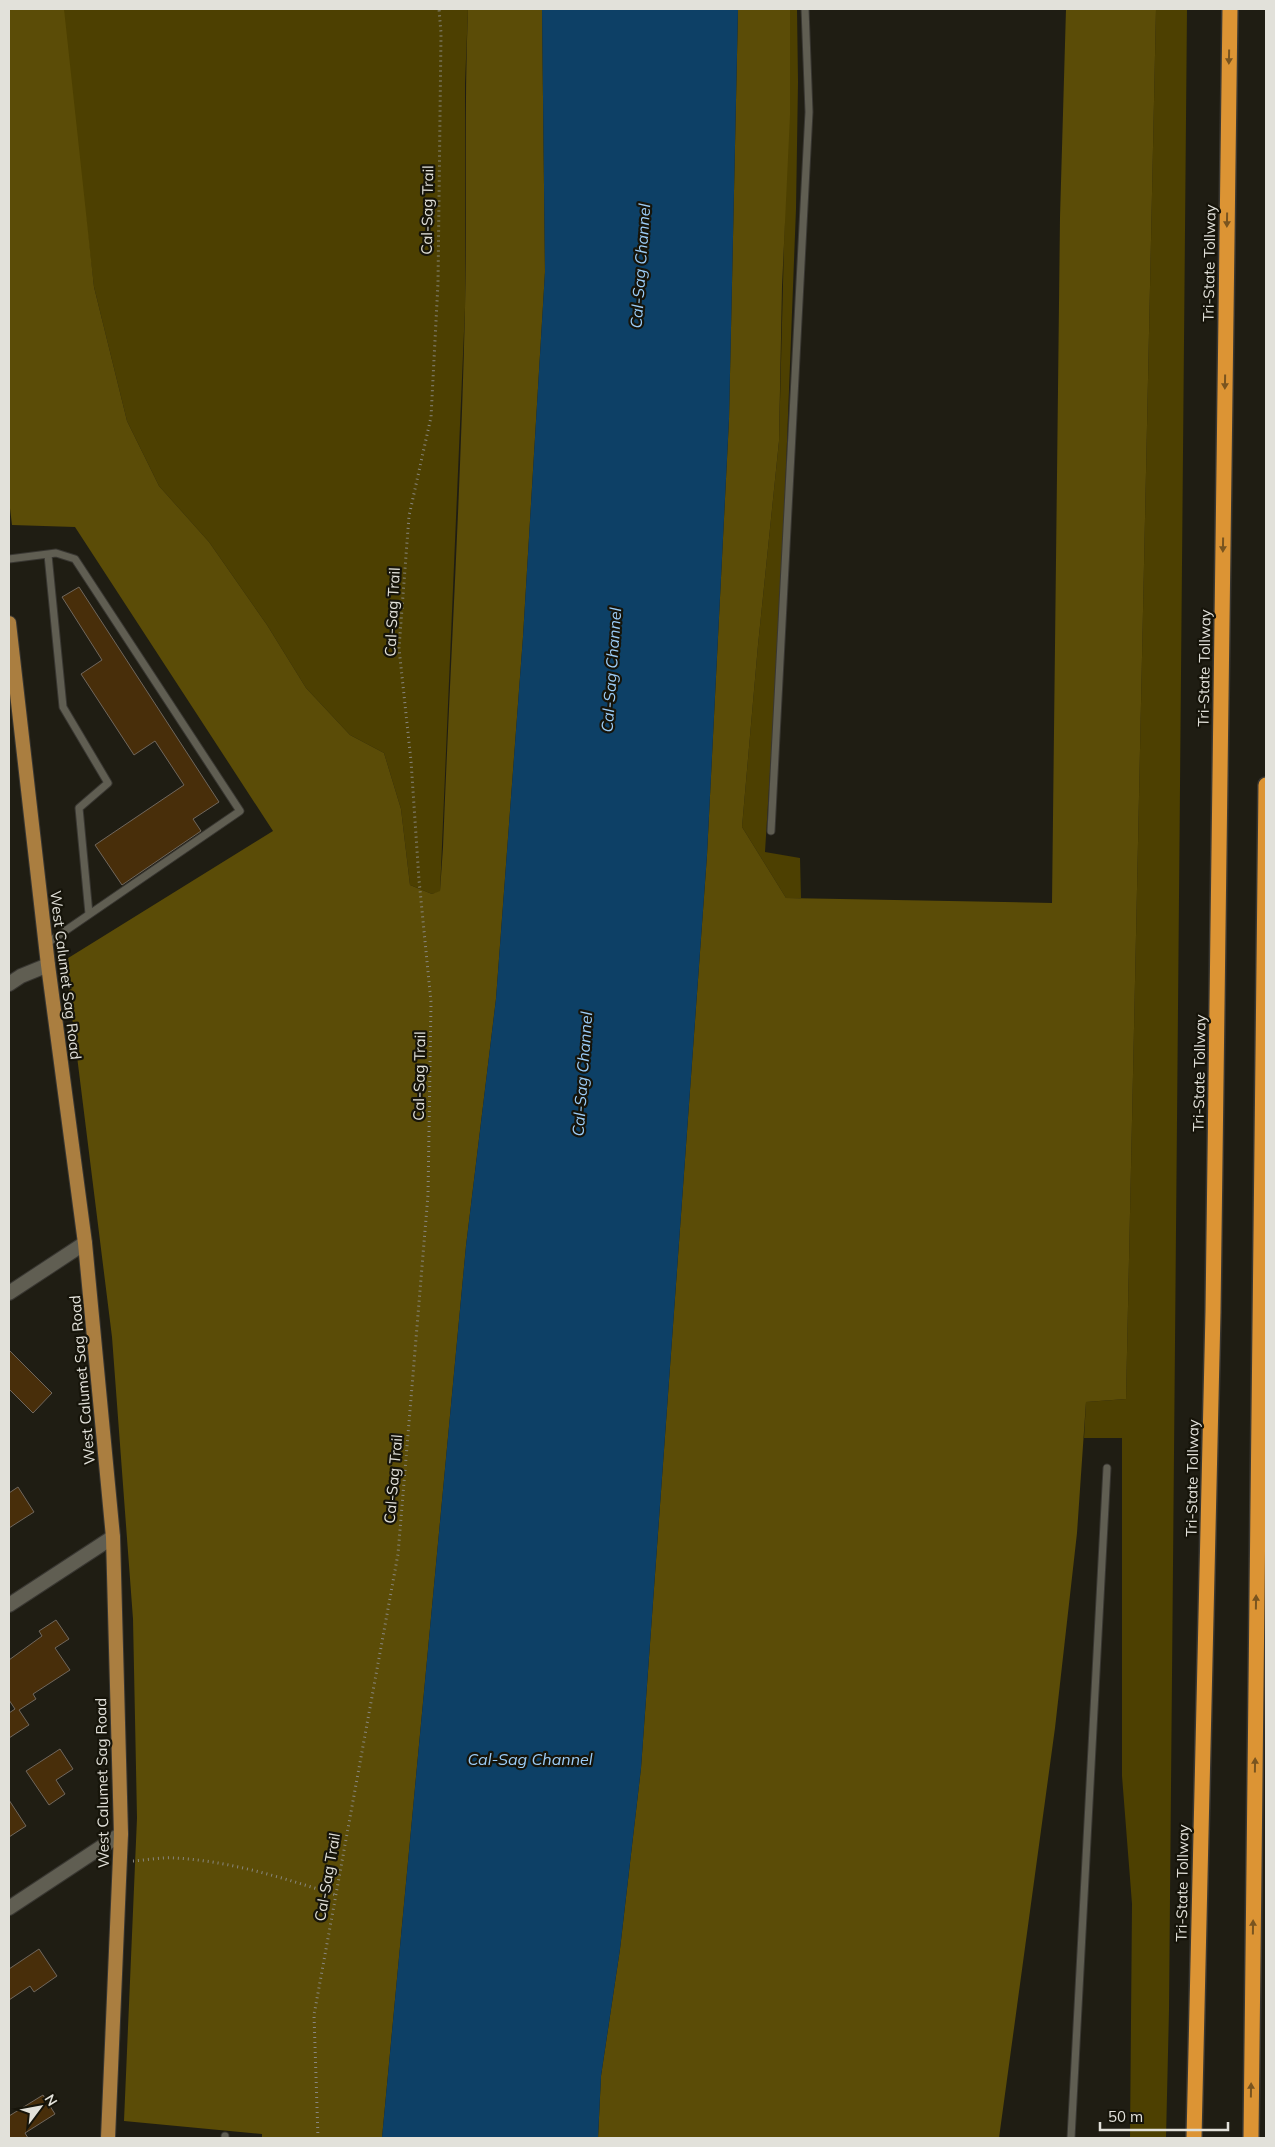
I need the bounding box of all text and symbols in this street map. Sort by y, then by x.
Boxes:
one-way arrow [1225,50,1233,66]
street label: Cal-Sag Trail [417,165,437,255]
water label: Cal-Sag Channel [626,203,654,329]
street label: Tri-State Tollway [1198,204,1220,322]
one-way arrow [1223,212,1231,228]
one-way arrow [1221,375,1229,391]
one-way arrow [1219,537,1227,553]
street label: Cal-Sag Trail [380,567,404,657]
water label: Cal-Sag Channel [597,607,625,733]
street label: Tri-State Tollway [1193,609,1215,727]
street label: West Calumet Sag Road [46,889,86,1061]
water label: Cal-Sag Channel [568,1011,596,1137]
street label: Tri-State Tollway [1188,1014,1210,1132]
street label: Cal-Sag Trail [409,1031,429,1121]
street label: West Calumet Sag Road [65,1294,99,1466]
street label: Tri-State Tollway [1181,1419,1203,1537]
street label: Cal-Sag Trail [380,1434,406,1524]
one-way arrow [1252,1594,1260,1610]
street label: West Calumet Sag Road [91,1698,113,1868]
water label: Cal-Sag Channel [467,1749,593,1769]
one-way arrow [1251,1756,1259,1772]
street label: Tri-State Tollway [1171,1824,1193,1942]
street label: Cal-Sag Trail [310,1831,344,1923]
one-way arrow [1249,1919,1257,1935]
one-way arrow [1247,2081,1255,2097]
north arrow [15,2082,65,2132]
text: N [41,2091,61,2109]
scale bar [1100,2100,1228,2132]
text: 50 m [1108,2107,1143,2126]

